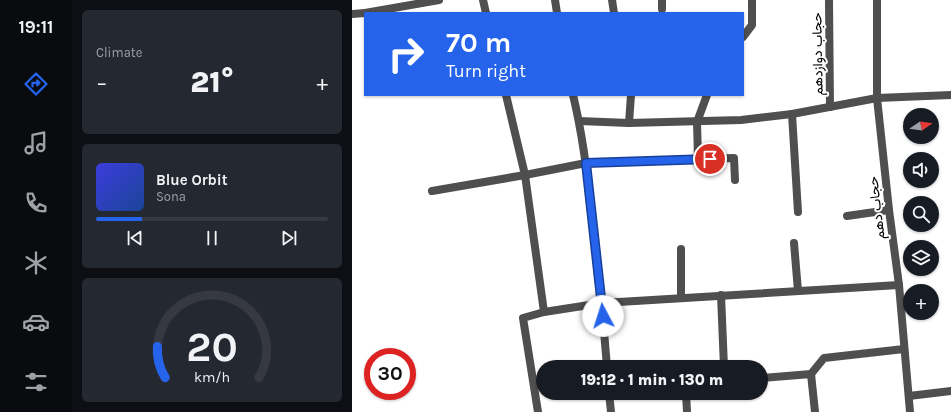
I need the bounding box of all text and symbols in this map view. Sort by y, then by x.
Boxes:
street label: حجاب دوازدهم [808,12,827,96]
text: 19:11 [18,16,54,38]
text: 70 m [446,26,511,59]
icon: right [380,28,432,80]
text: Climate [96,45,142,60]
text: Turn right [446,60,526,82]
text: 21° [190,64,234,100]
icon: directions [22,70,50,98]
text: − [96,70,108,96]
text: + [316,70,328,96]
north arrow [903,108,939,144]
map controls [903,108,939,320]
icon: music [22,129,50,157]
pin [693,142,727,176]
icon: arrive [699,148,721,170]
button: sound [903,152,939,188]
text: Blue Orbit [156,171,228,189]
street label: حجاب دهم [864,175,889,240]
icon: phone [22,189,50,217]
text: Sona [156,189,186,204]
button: search [903,196,939,232]
icon: previous [124,227,146,249]
icon: pause [201,227,223,249]
icon: next [278,227,300,249]
button: layers [903,240,939,276]
icon: climate [22,249,50,277]
button: + [903,284,939,320]
position arrow [582,295,624,337]
icon: car [22,308,50,336]
text: 20 [186,323,238,371]
speed limit sign: 30 [364,348,416,400]
icon: filters [22,368,50,396]
text: km/h [194,369,230,386]
text: 19:12 · 1 min · 130 m [581,371,723,389]

